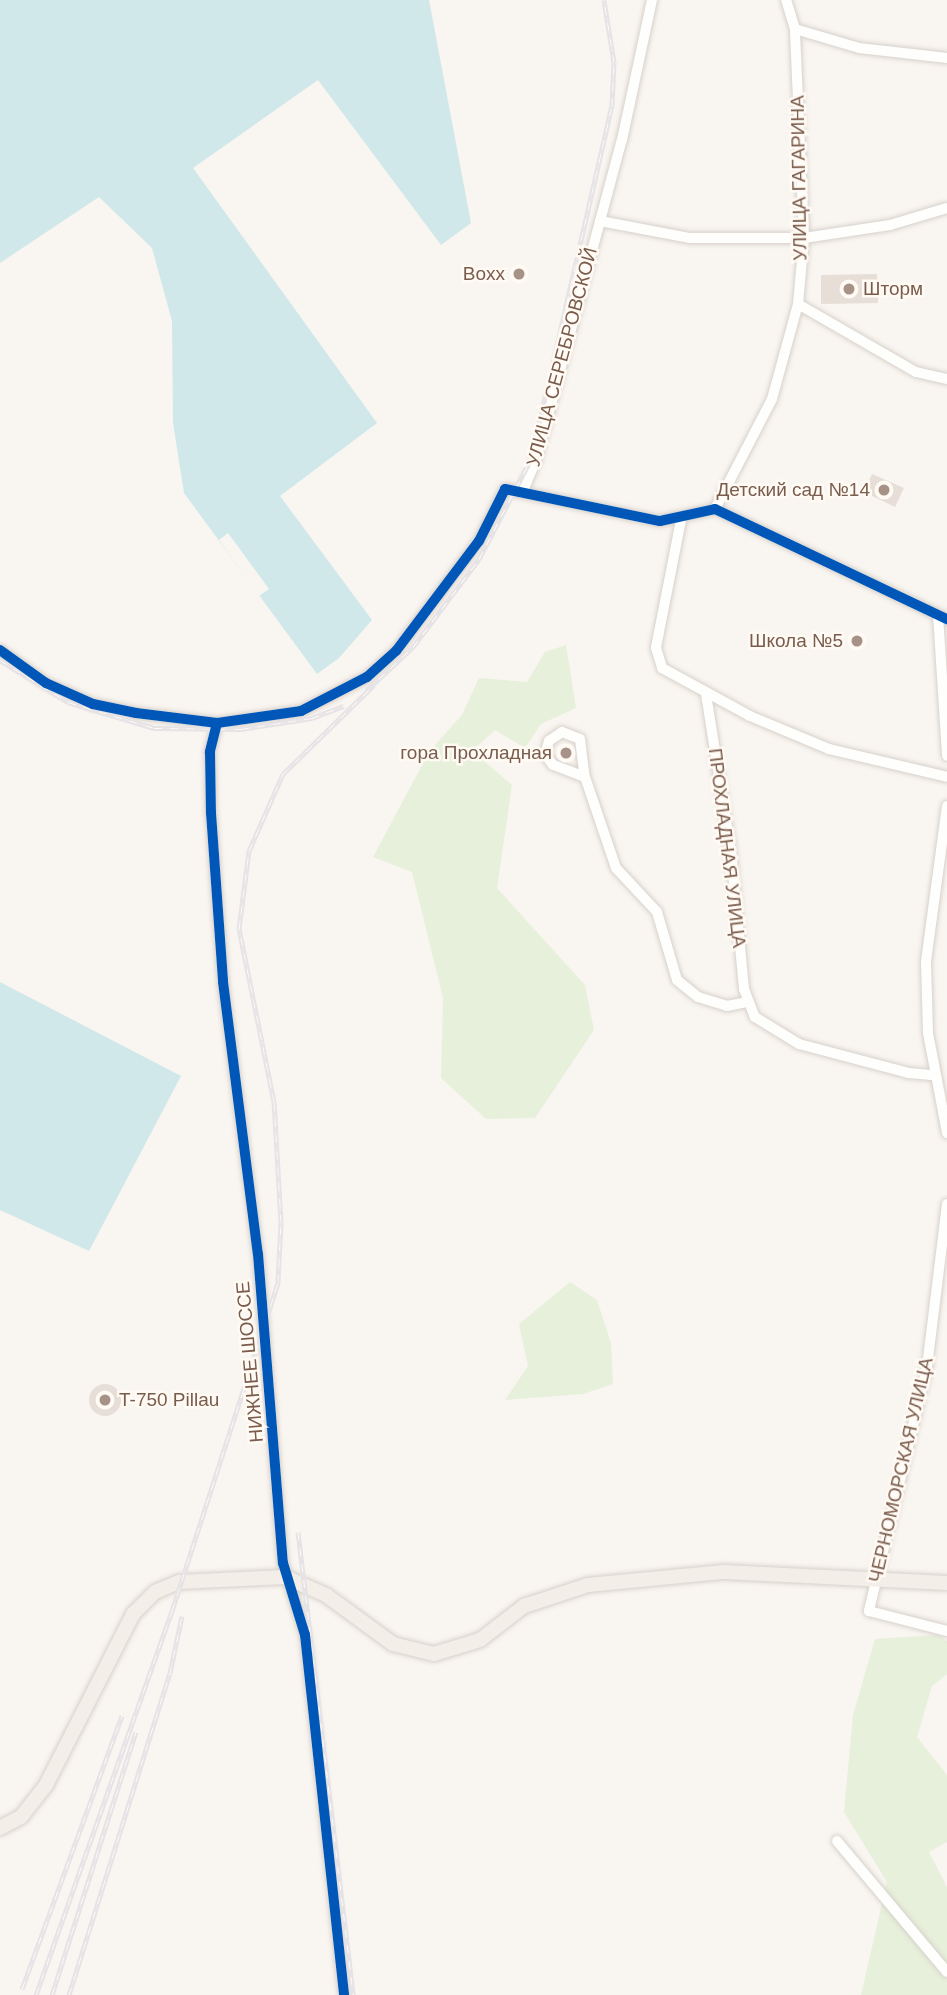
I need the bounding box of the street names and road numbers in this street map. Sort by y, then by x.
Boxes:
street label: УЛИЦА ГАГАРИНА [786,95,812,261]
street label: УЛИЦА СЕРЕБРОВСКОЙ [522,245,602,469]
street label: ПРОХЛАДНАЯ УЛИЦА [703,747,751,949]
street label: НИЖНЕЕ ШОССЕ [232,1281,268,1443]
street label: ЧЕРНОМОРСКАЯ УЛИЦА [864,1355,938,1585]

